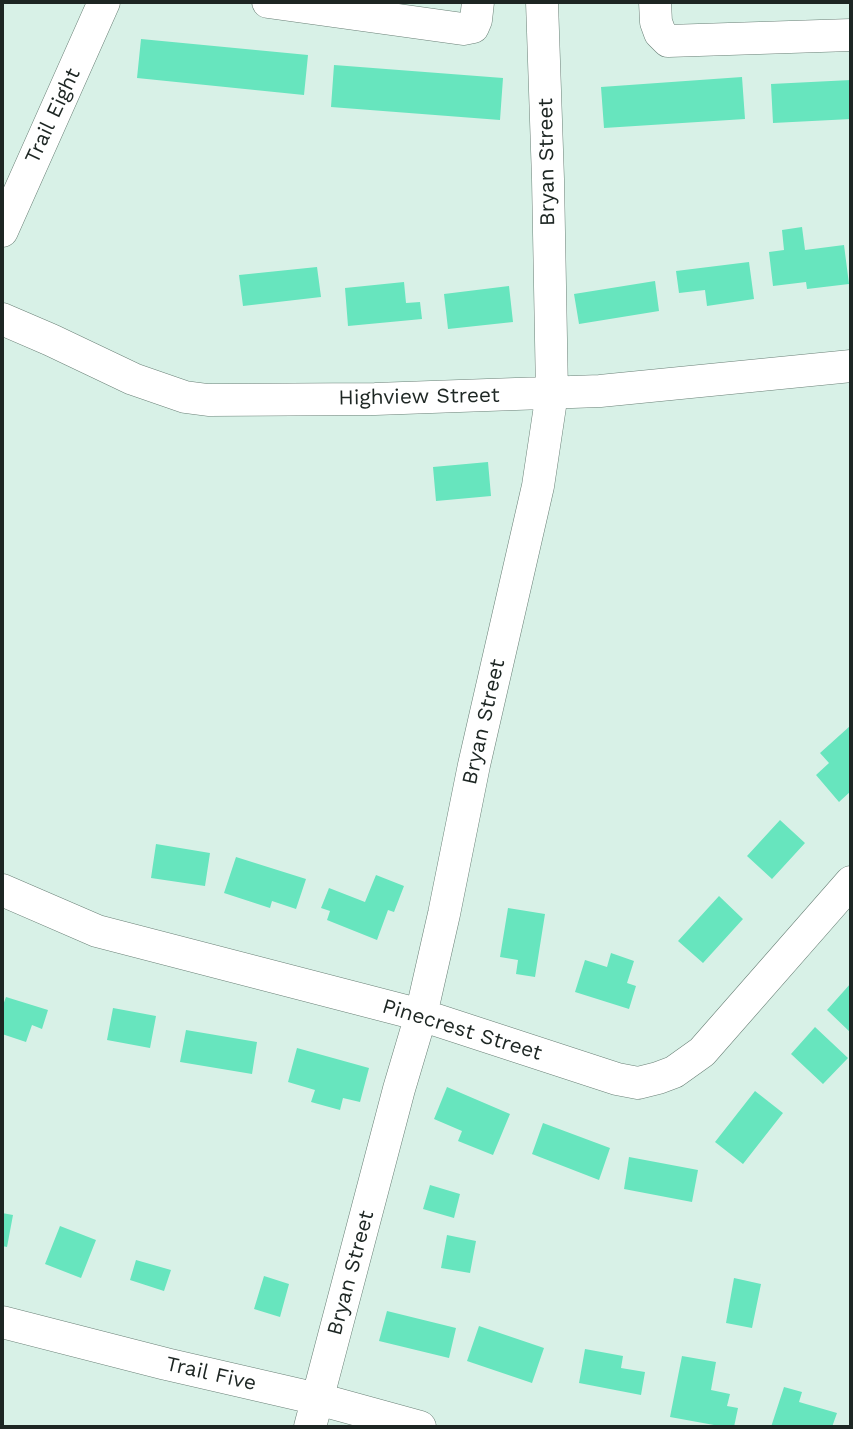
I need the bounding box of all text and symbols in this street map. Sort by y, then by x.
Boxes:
street label: Trail Eight [20,64,86,168]
street label: Bryan Street [533,98,561,226]
street label: Highview Street [338,383,500,411]
street label: Bryan Street [457,657,511,787]
street label: Pinecrest Street [379,994,545,1066]
street label: Bryan Street [322,1208,380,1338]
street label: Trail Five [163,1351,259,1397]

